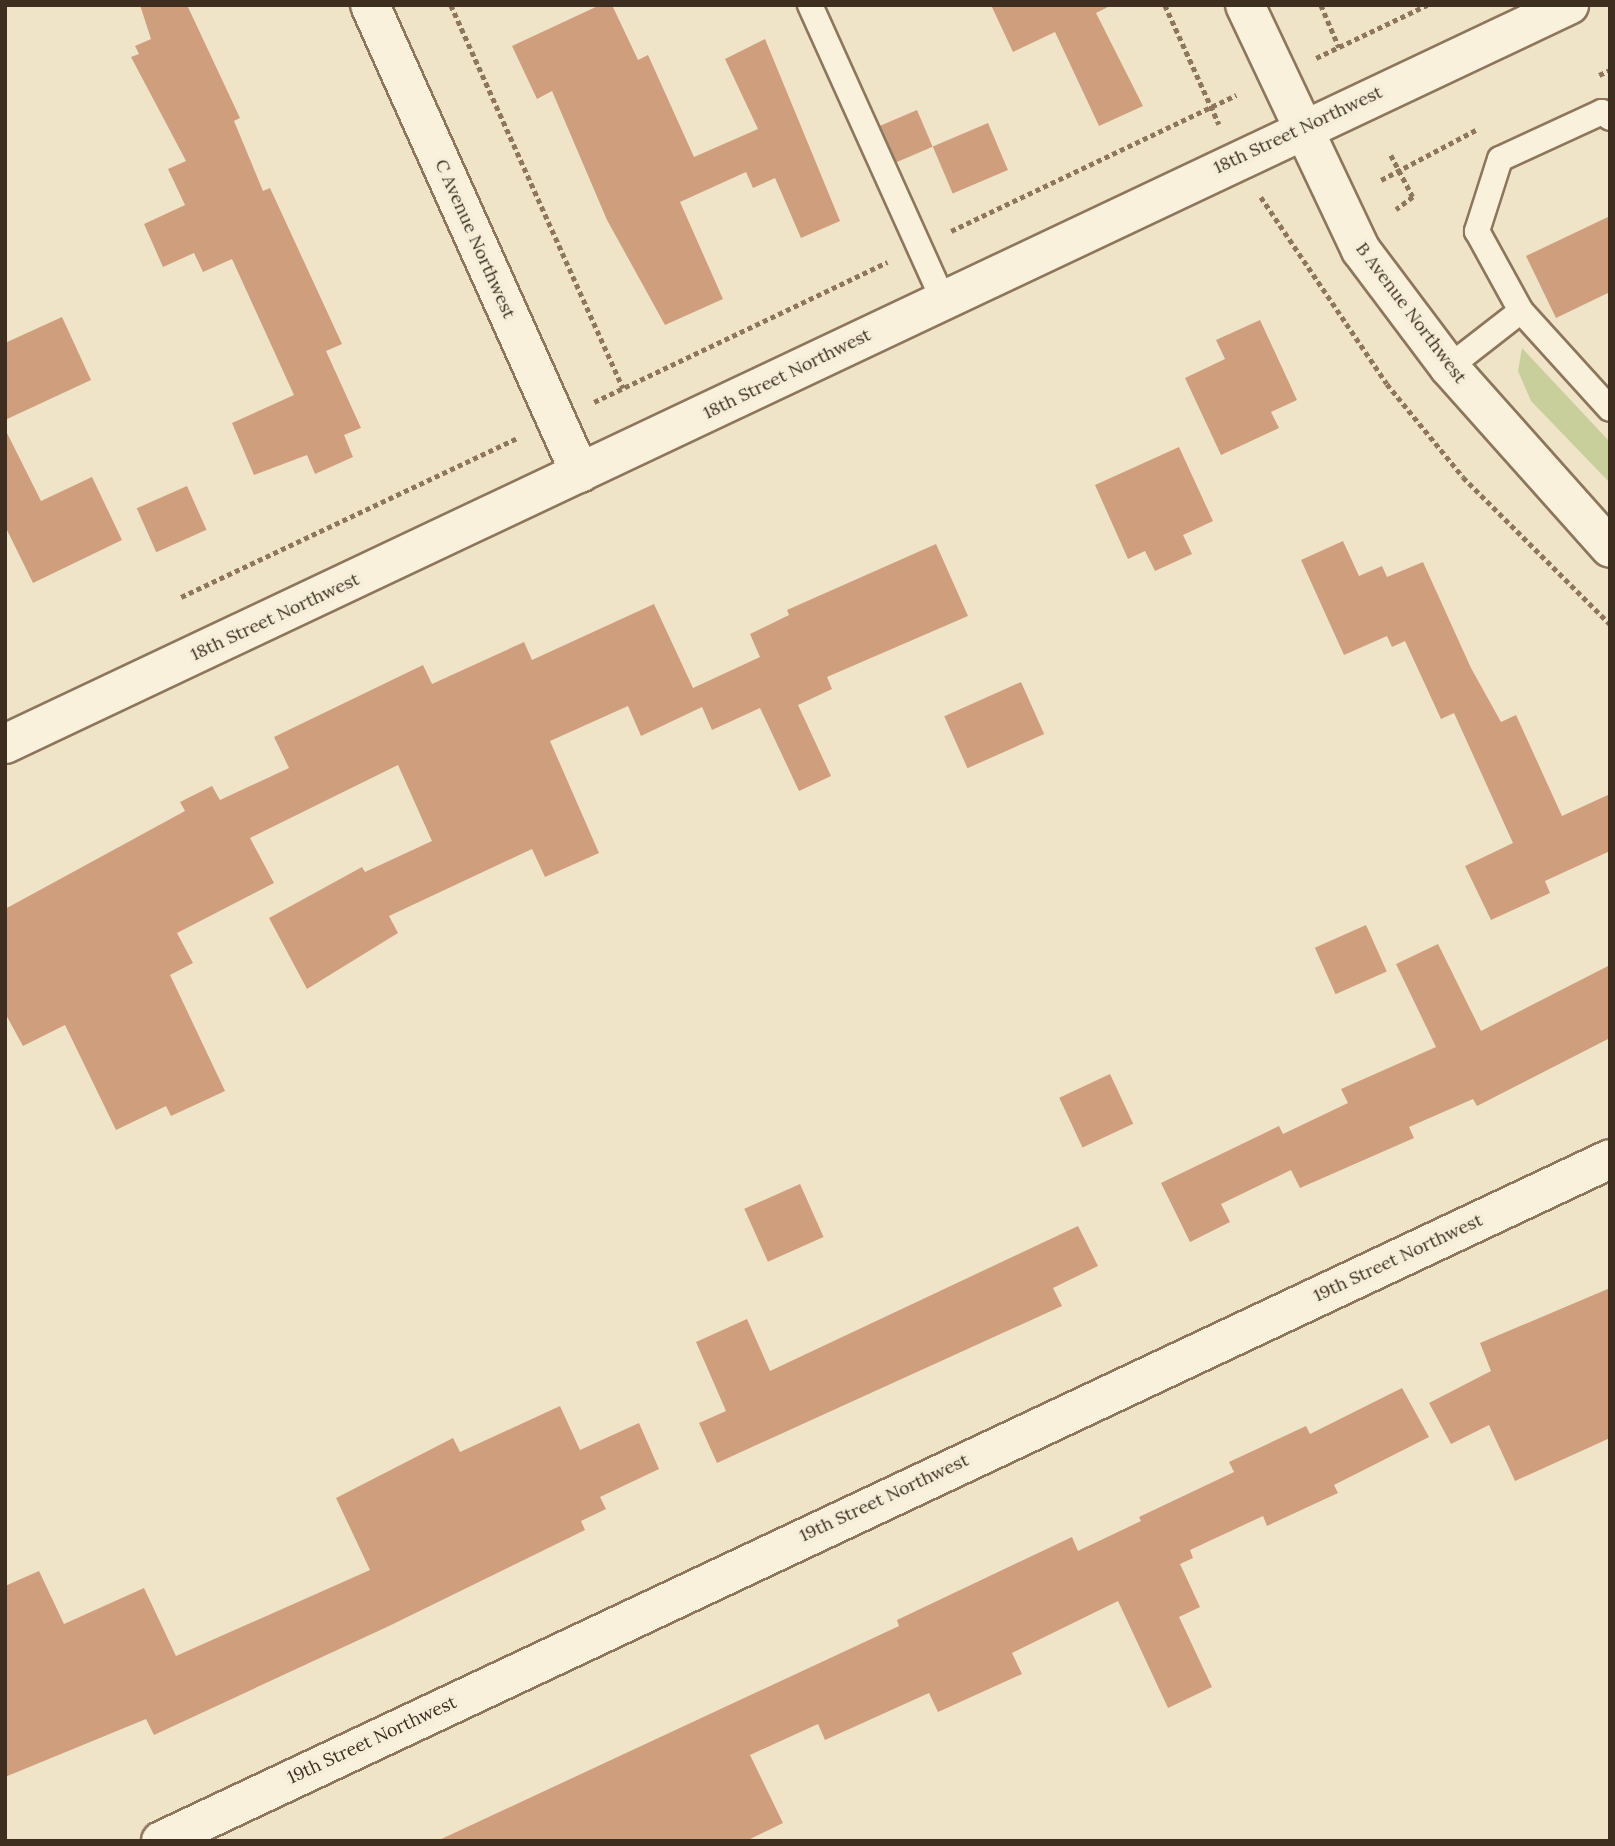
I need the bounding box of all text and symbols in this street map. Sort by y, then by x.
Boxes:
street label: 18th Street Northwest [1210,81,1386,179]
street label: C Avenue Northwest [430,156,520,322]
street label: B Avenue Northwest [1351,238,1471,388]
street label: 18th Street Northwest [700,324,874,424]
street label: 18th Street Northwest [187,568,363,666]
street label: 19th Street Northwest [1310,1209,1486,1307]
street label: 19th Street Northwest [796,1449,972,1547]
street label: 19th Street Northwest [284,1691,460,1789]

